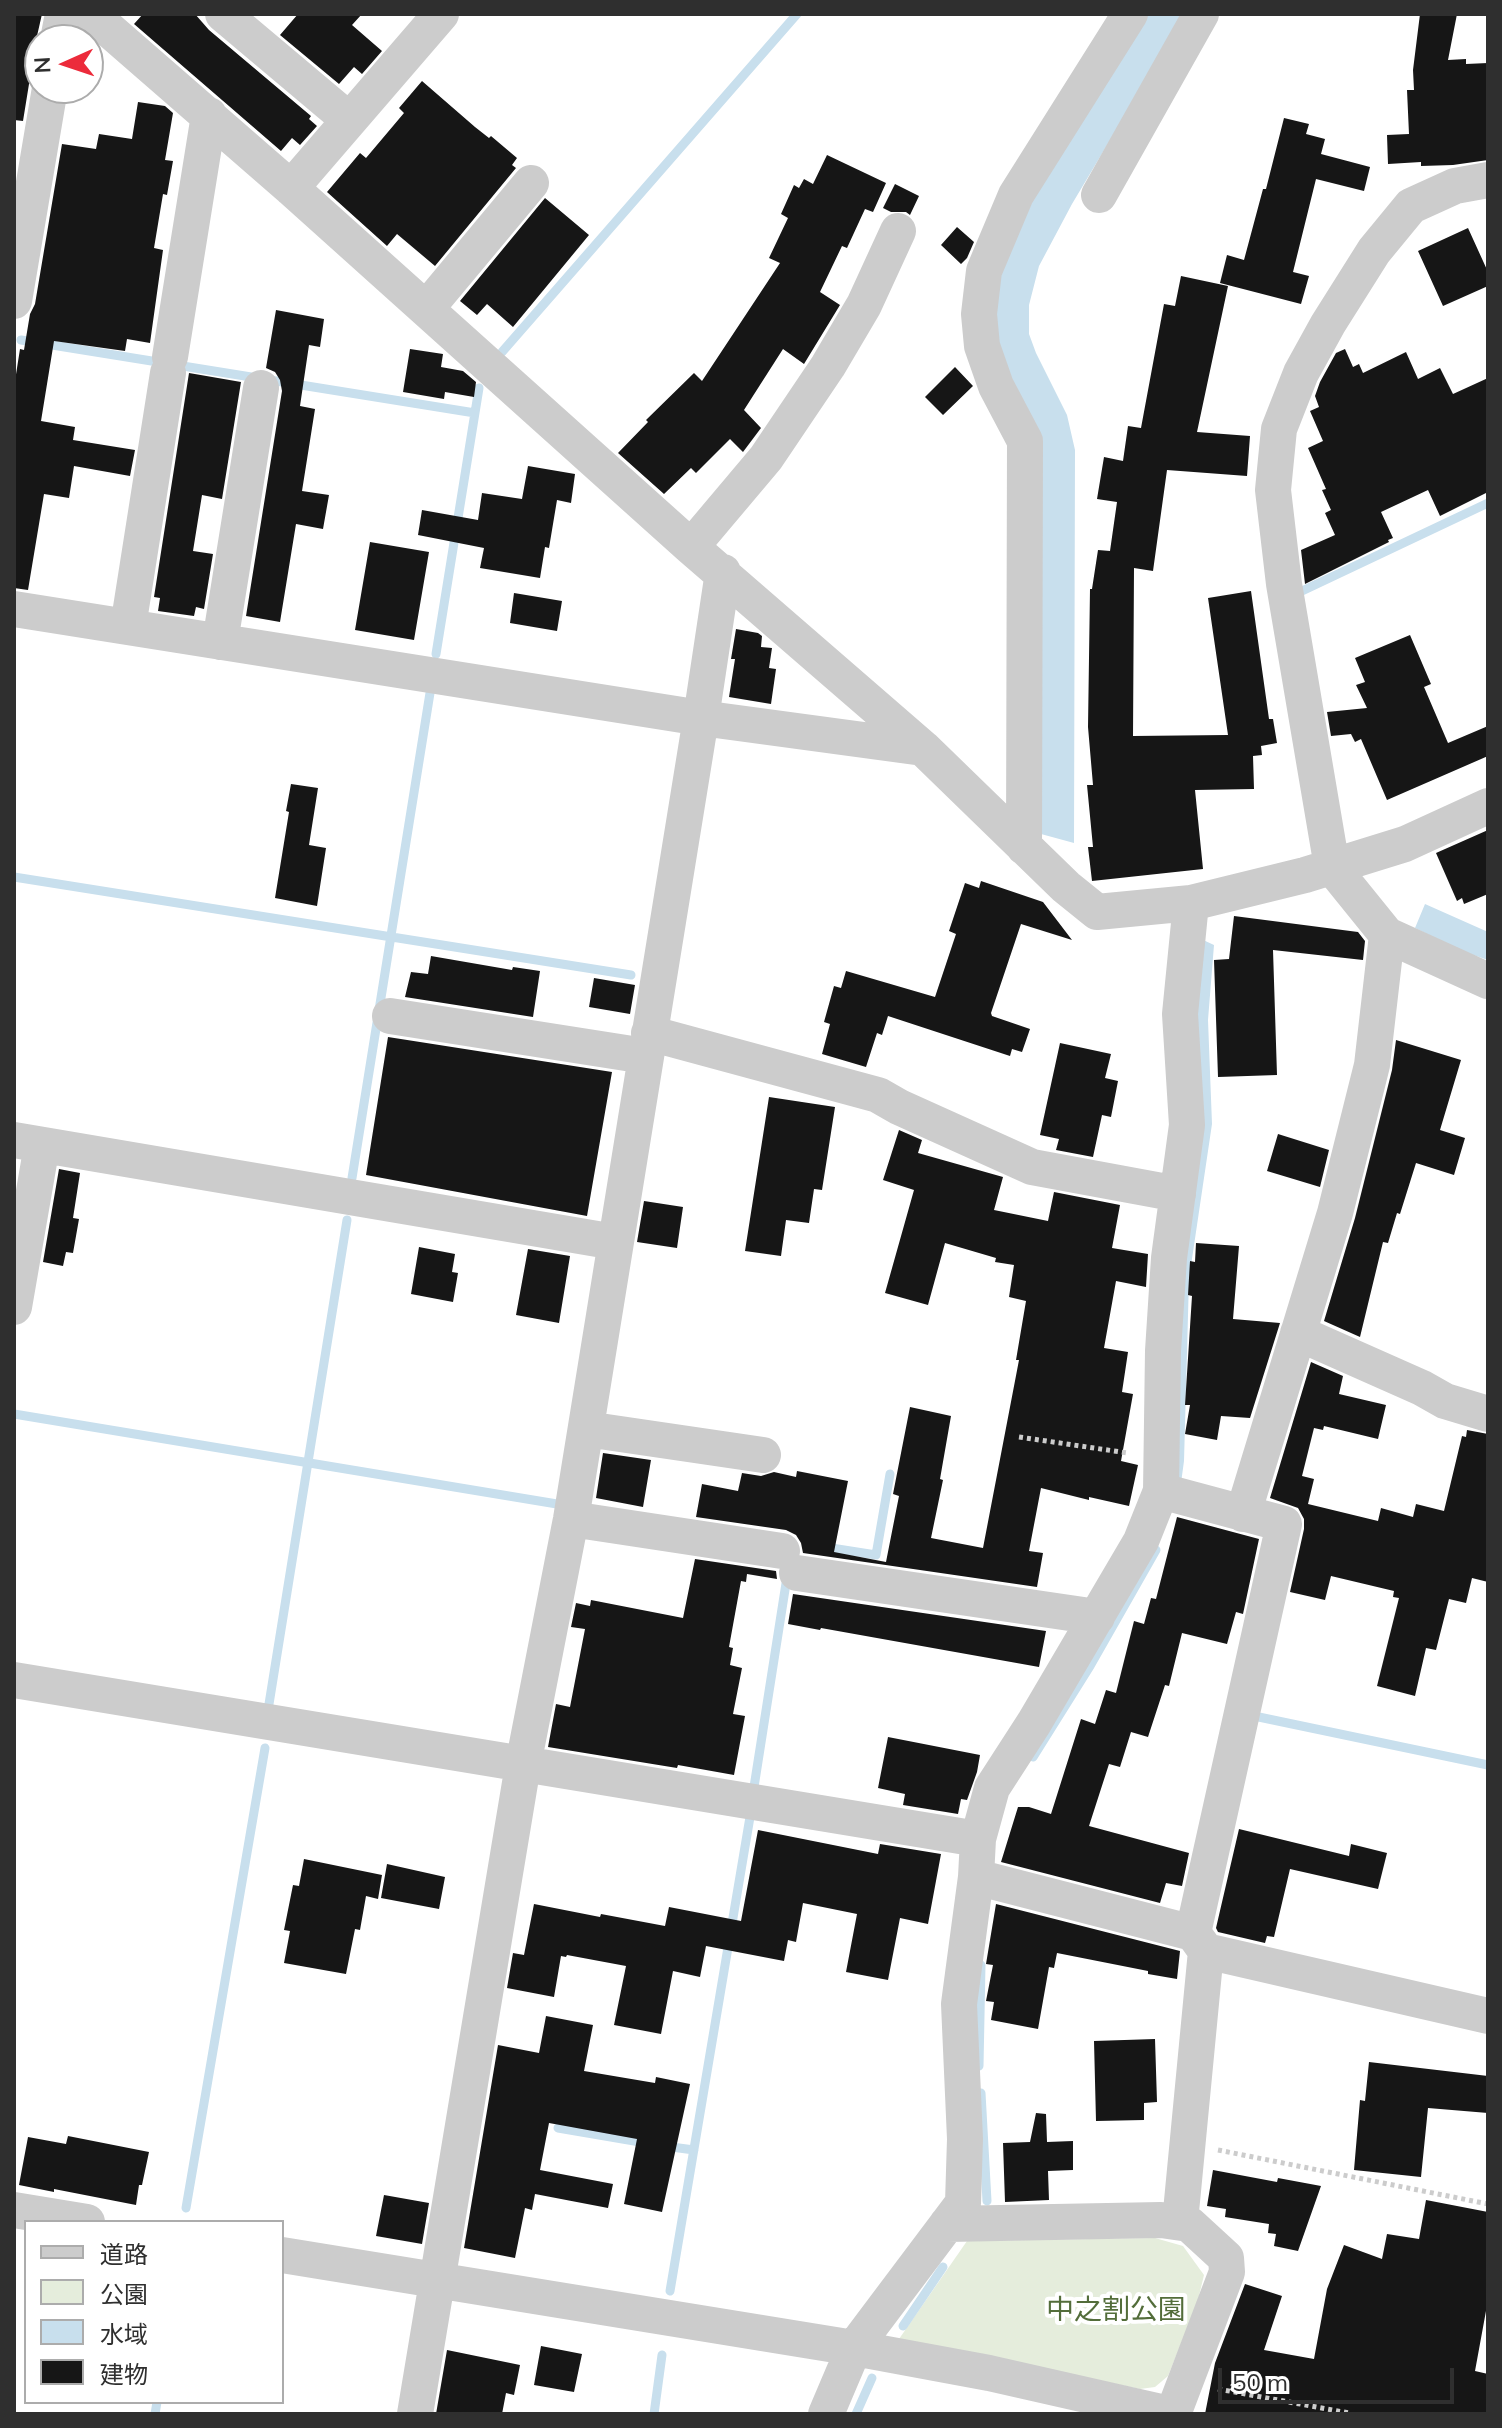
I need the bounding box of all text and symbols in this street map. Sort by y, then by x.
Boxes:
north arrow [24,24,104,104]
text: N [28,56,56,74]
legend [24,2220,284,2404]
text: 道路 [100,2239,148,2269]
text: 公園 [100,2279,148,2309]
park label: 中之割公園 [1046,2294,1186,2328]
text: 水域 [100,2319,148,2349]
scale bar [1222,2352,1458,2402]
text: 建物 [100,2359,148,2389]
text: 50 m [1232,2367,1288,2397]

